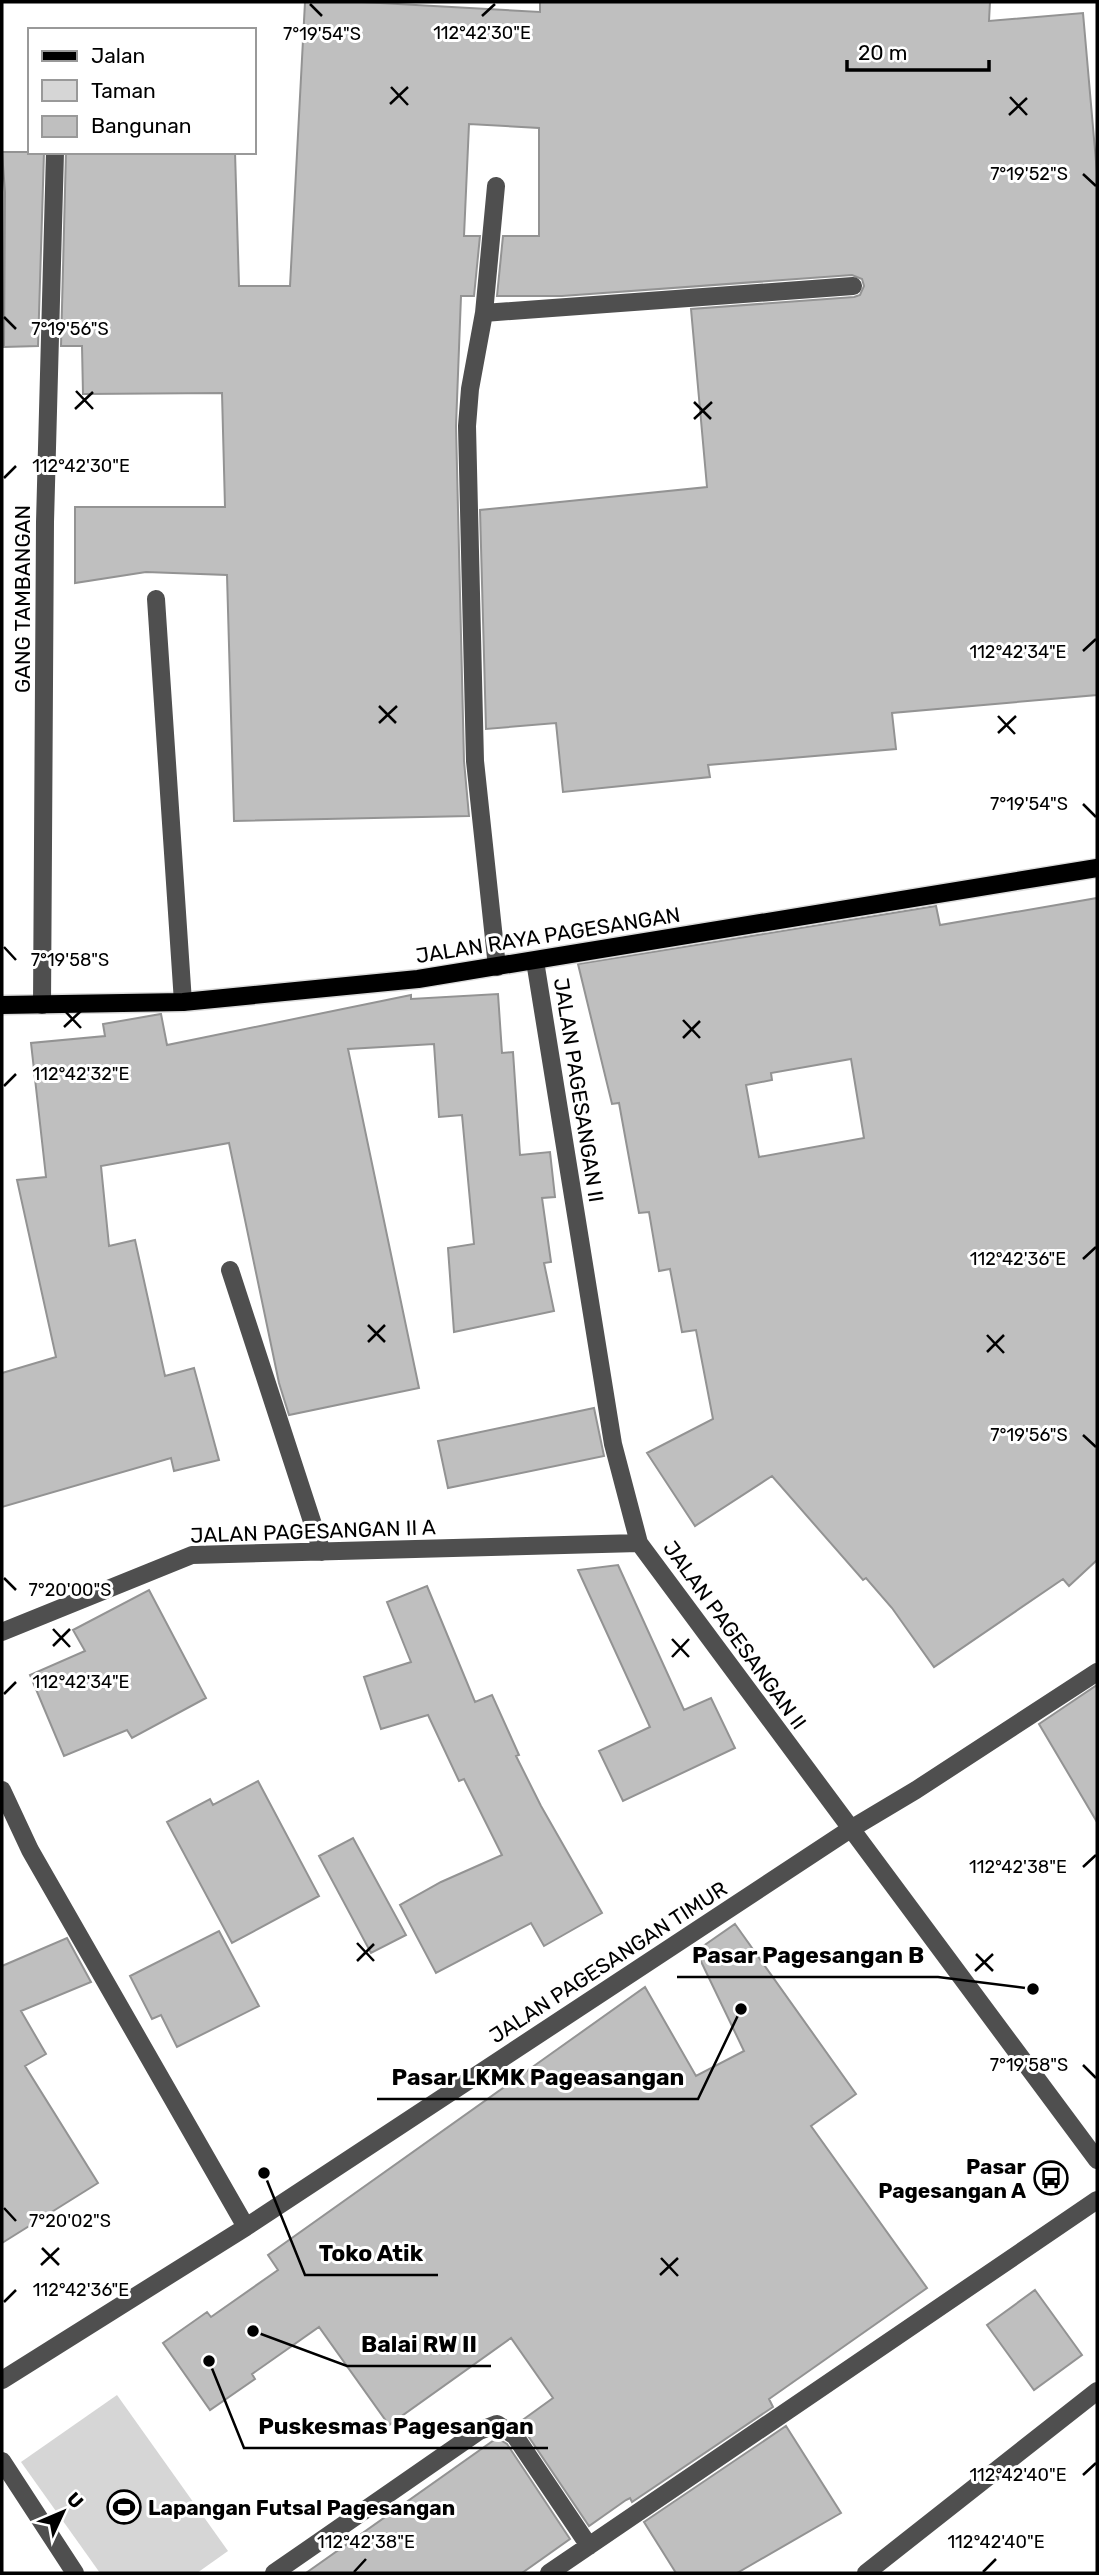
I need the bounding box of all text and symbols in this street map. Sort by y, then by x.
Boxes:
text: 112°42'30"E [433,22,531,44]
text: 7°19'54"S [283,23,361,45]
legend [28,28,256,154]
scale bar [847,28,989,72]
text: 20 m [858,40,907,65]
text: Jalan [91,43,145,68]
text: Taman [91,78,156,103]
text: Bangunan [91,113,192,138]
text: 7°19'52"S [990,163,1068,185]
text: 7°19'56"S [31,318,109,340]
text: 112°42'30"E [32,455,130,477]
street label: GANG TAMBANGAN [10,505,35,693]
text: 112°42'34"E [969,641,1067,663]
text: 7°19'54"S [990,793,1068,815]
street label: JALAN RAYA PAGESANGAN [414,902,682,968]
text: 7°19'58"S [31,949,109,971]
street label: JALAN PAGESANGAN II [549,976,609,1204]
text: 112°42'32"E [33,1063,129,1085]
text: 112°42'36"E [970,1248,1066,1270]
text: 7°19'56"S [990,1424,1068,1446]
street label: JALAN PAGESANGAN II A [190,1514,436,1548]
street label: JALAN PAGESANGAN II [658,1536,812,1734]
text: 7°20'00"S [29,1579,111,1601]
text: 112°42'34"E [32,1671,130,1693]
text: 112°42'38"E [969,1856,1067,1878]
street label: JALAN PAGESANGAN TIMUR [485,1876,731,2048]
callout: Pasar Pagesangan B [677,1933,938,1977]
text: Pasar Pagesangan B [692,1941,924,1969]
text: 7°19'58"S [990,2054,1068,2076]
callout: Pasar LKMK Pageasangan [377,2055,698,2099]
text: Pasar LKMK Pageasangan [392,2063,684,2091]
place label: Pasar Pagesangan A [878,2154,1026,2203]
bus stop icon: Pasar Pagesangan A [1032,2159,1070,2197]
text: 7°20'02"S [29,2210,111,2232]
callout: Toko Atik [305,2231,438,2275]
text: Toko Atik [319,2239,424,2267]
text: 112°42'36"E [33,2279,129,2301]
callout: Balai RW II [347,2322,491,2366]
text: Balai RW II [361,2330,477,2358]
callout: Puskesmas Pagesangan [244,2404,548,2448]
text: Puskesmas Pagesangan [258,2412,534,2440]
text: 112°42'40"E [969,2464,1067,2486]
north arrow [28,2477,98,2547]
text: U [62,2488,88,2513]
sports icon: Lapangan Futsal Pagesangan [105,2488,143,2526]
place label: Lapangan Futsal Pagesangan [148,2495,455,2520]
text: 112°42'38"E [317,2531,415,2553]
text: 112°42'40"E [947,2531,1045,2553]

